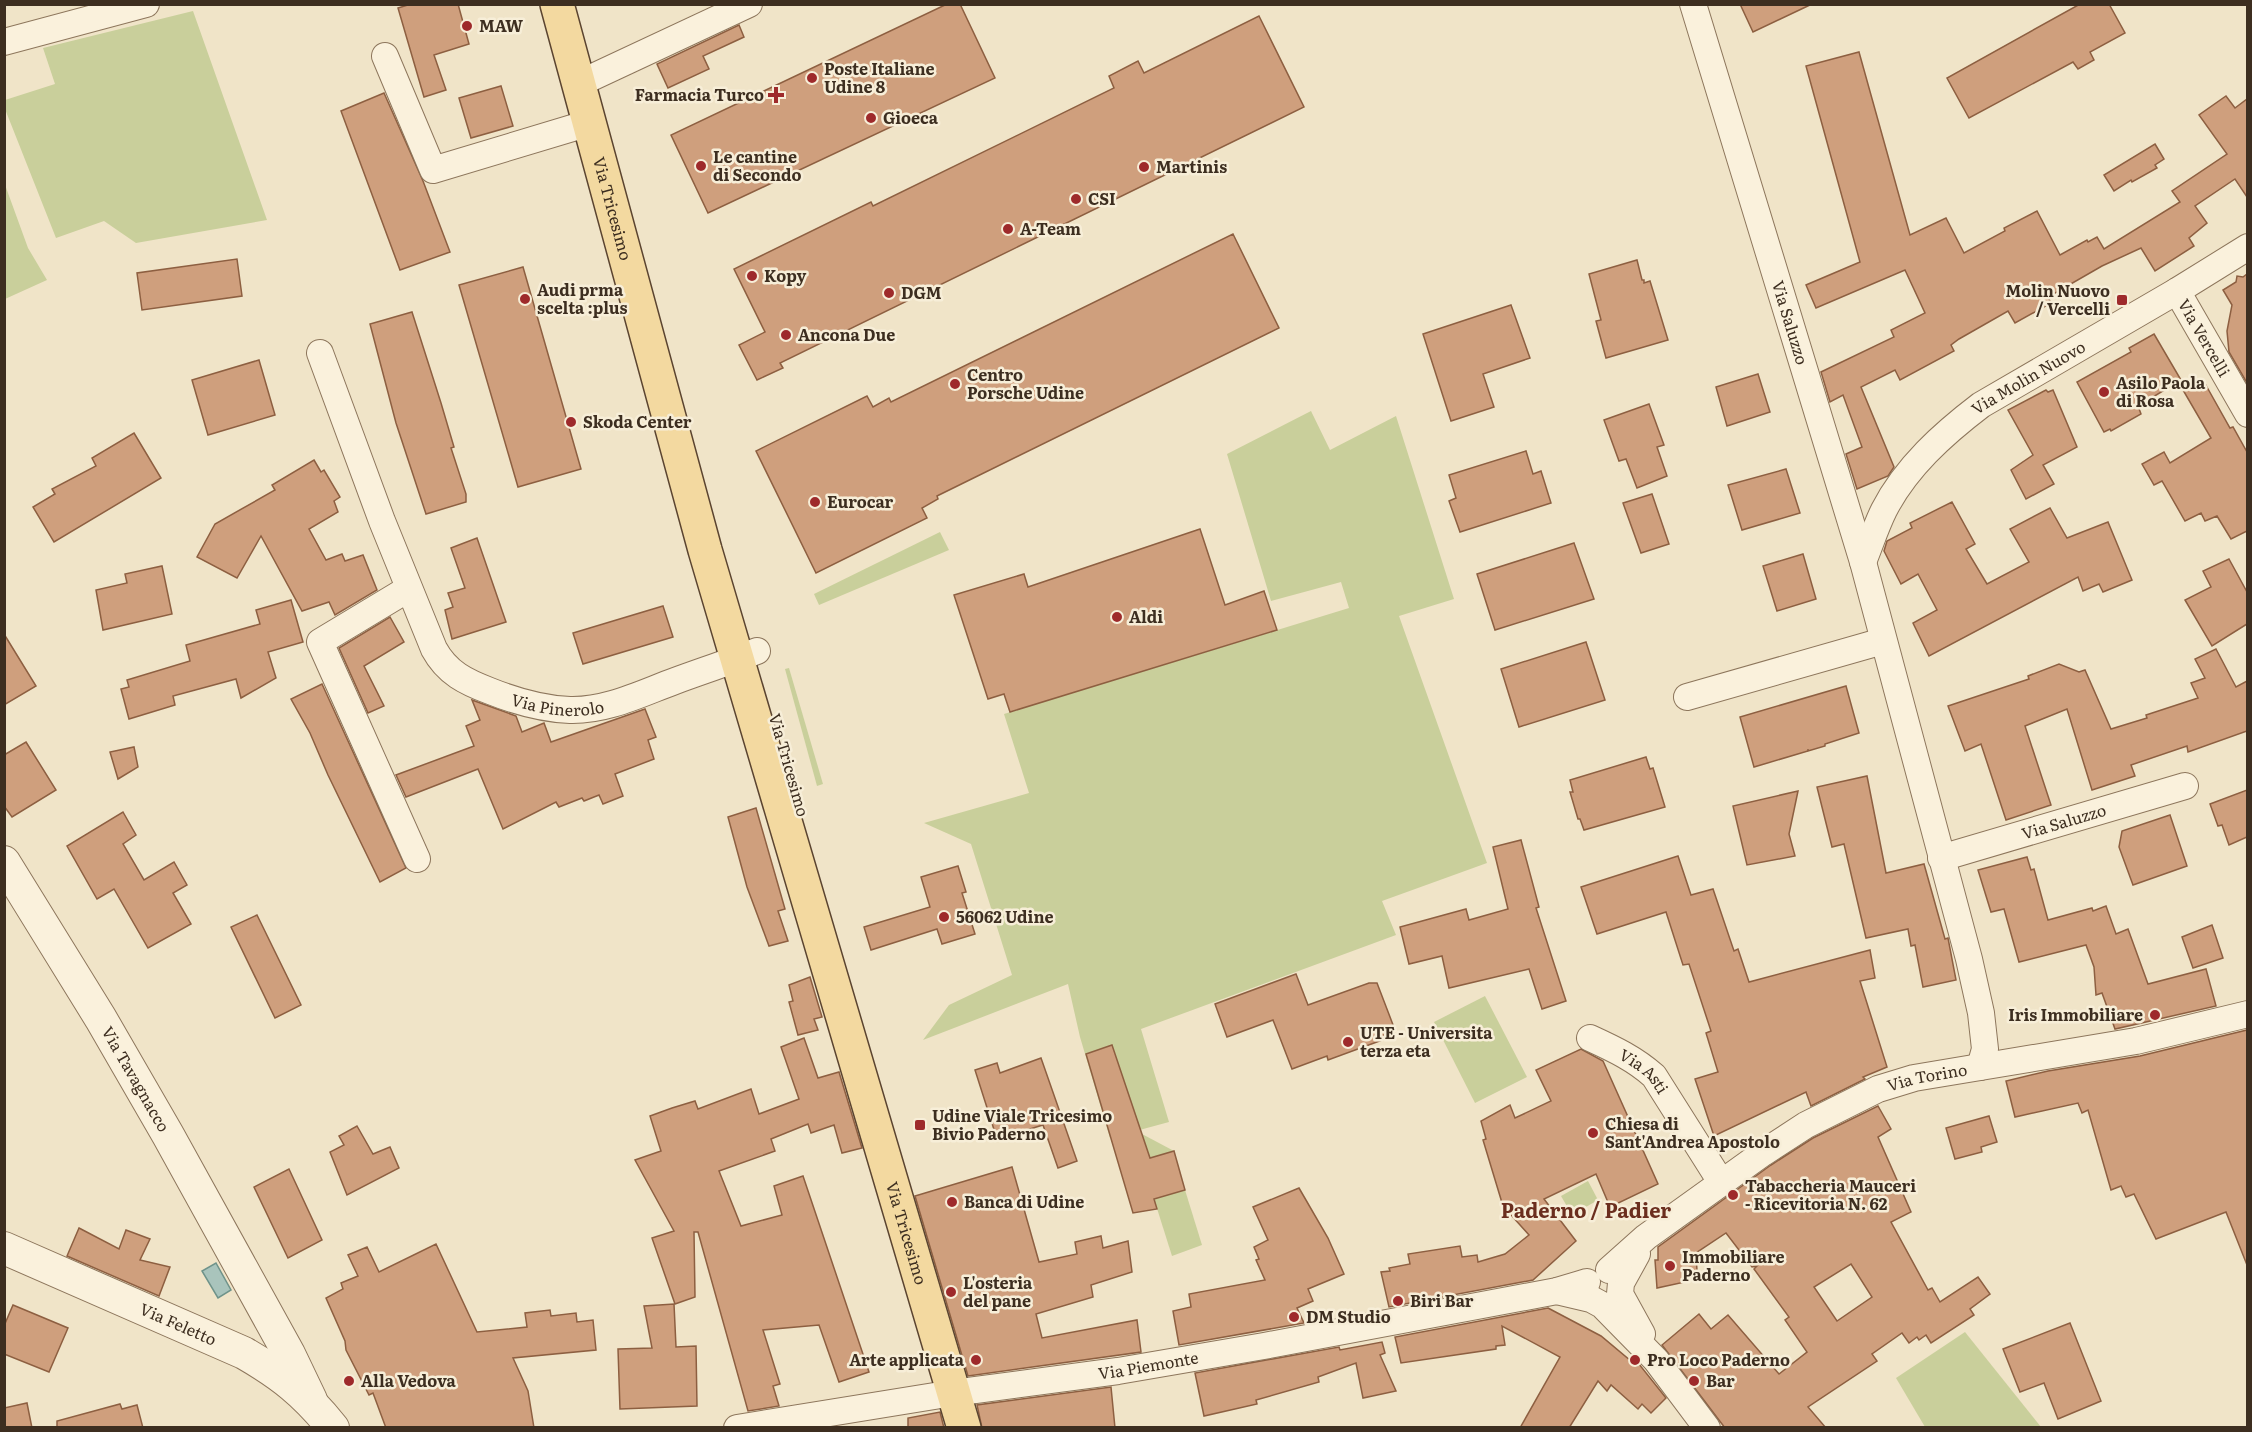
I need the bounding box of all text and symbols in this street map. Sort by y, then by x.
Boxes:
place label: MAW [479,13,523,37]
marker: MAW [460,19,474,33]
place label: Poste Italiane Udine 8 [824,56,934,98]
marker: Poste Italiane Udine 8 [805,71,819,85]
place label: Farmacia Turco [635,82,764,106]
marker: Farmacia Turco [769,88,783,102]
place label: Gioeca [883,105,939,129]
marker: Gioeca [864,111,878,125]
place label: Le cantine di Secondo [713,144,801,186]
street label: Via Tricesimo [588,154,639,263]
place label: Martinis [1156,154,1227,178]
marker: Le cantine di Secondo [694,159,708,173]
marker: Martinis [1137,160,1151,174]
place label: CSI [1088,186,1116,210]
marker: CSI [1069,192,1083,206]
place label: A-Team [1020,216,1081,240]
marker: A-Team [1001,222,1015,236]
place label: Kopy [764,263,806,287]
marker: Kopy [745,269,759,283]
place label: Audi prma scelta :plus [537,277,628,319]
street label: Via Saluzzo [1767,277,1815,367]
place label: Molin Nuovo / Vercelli [2006,278,2110,320]
place label: DGM [901,280,942,304]
marker: DGM [882,286,896,300]
marker: Audi prma scelta :plus [518,292,532,306]
marker: Molin Nuovo / Vercelli [2115,293,2129,307]
street label: Via Vercelli [2173,294,2237,381]
place label: Ancona Due [798,322,895,346]
marker: Ancona Due [779,328,793,342]
street label: Via Molin Nuovo [1966,334,2089,420]
place label: Centro Porsche Udine [967,362,1084,404]
place label: Asilo Paola di Rosa [2116,370,2206,412]
marker: Centro Porsche Udine [948,377,962,391]
marker: Asilo Paola di Rosa [2097,385,2111,399]
place label: Skoda Center [583,409,692,433]
marker: Skoda Center [564,415,578,429]
place label: Eurocar [827,489,894,513]
marker: Eurocar [808,495,822,509]
place label: Aldi [1129,604,1163,628]
marker: Aldi [1110,610,1124,624]
street label: Via Pinerolo [509,686,606,721]
street label: Via Tricesimo [764,710,816,819]
street label: Via Saluzzo [2018,797,2109,845]
place label: 56062 Udine [956,904,1054,928]
marker: 56062 Udine [937,910,951,924]
place label: Iris Immobiliare [2008,1002,2143,1026]
marker: Iris Immobiliare [2148,1008,2162,1022]
place label: UTE - Universita terza eta [1360,1020,1493,1062]
street label: Via Tavagnacco [97,1021,177,1136]
marker: UTE - Universita terza eta [1341,1035,1355,1049]
street label: Via Asti [1615,1042,1675,1098]
street label: Via Torino [1884,1056,1969,1097]
place label: Udine Viale Tricesimo Bivio Paderno [932,1103,1112,1145]
place label: Chiesa di Sant'Andrea Apostolo [1605,1111,1780,1153]
marker: Udine Viale Tricesimo Bivio Paderno [913,1118,927,1132]
marker: Chiesa di Sant'Andrea Apostolo [1586,1126,1600,1140]
place label: Tabaccheria Mauceri - Ricevitoria N. 62 [1745,1173,1916,1215]
street label: Via Tricesimo [881,1178,934,1287]
marker: Tabaccheria Mauceri - Ricevitoria N. 62 [1726,1188,1740,1202]
place label: Banca di Udine [964,1189,1084,1213]
district label: Paderno / Padier [1501,1194,1671,1224]
marker: Banca di Udine [945,1195,959,1209]
place label: Immobiliare Paderno [1682,1244,1784,1286]
marker: Immobiliare Paderno [1663,1259,1677,1273]
place label: L'osteria del pane [963,1270,1033,1312]
marker: L'osteria del pane [944,1285,958,1299]
place label: Biri Bar [1410,1288,1474,1312]
marker: Biri Bar [1391,1294,1405,1308]
street label: Via Feletto [136,1296,221,1351]
place label: DM Studio [1306,1304,1391,1328]
marker: DM Studio [1287,1310,1301,1324]
street label: Via Piemonte [1096,1344,1200,1385]
place label: Arte applicata [849,1347,965,1371]
place label: Pro Loco Paderno [1647,1347,1790,1371]
marker: Arte applicata [969,1353,983,1367]
marker: Pro Loco Paderno [1628,1353,1642,1367]
place label: Alla Vedova [361,1368,457,1392]
place label: Bar [1706,1368,1735,1392]
marker: Alla Vedova [342,1374,356,1388]
marker: Bar [1687,1374,1701,1388]

